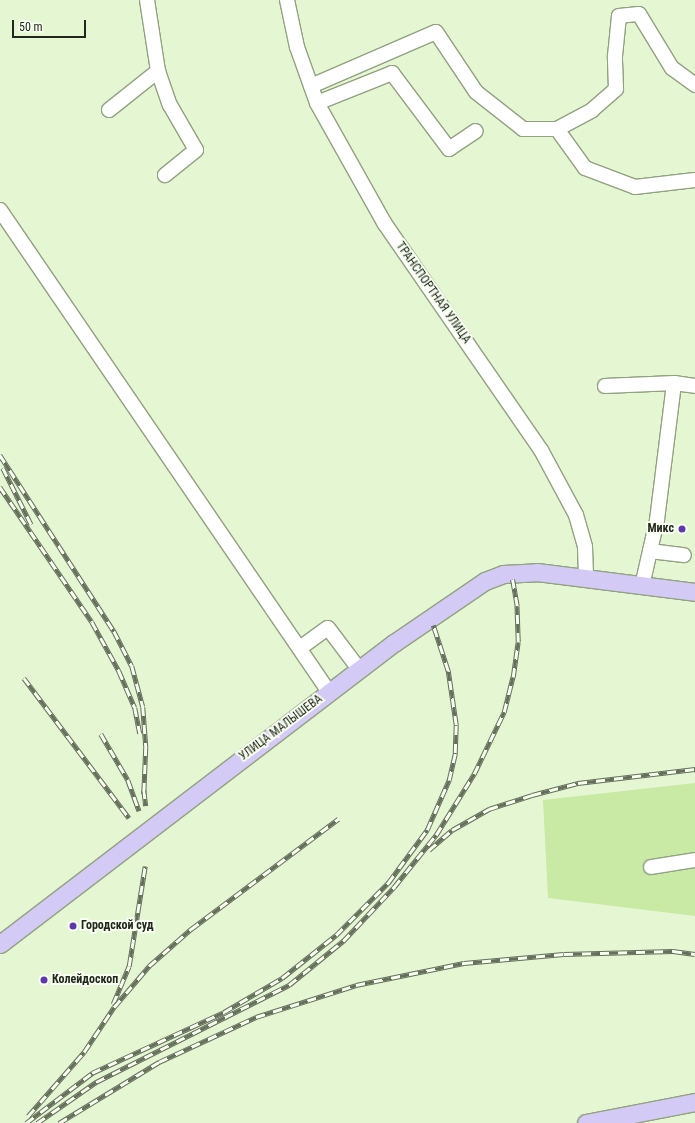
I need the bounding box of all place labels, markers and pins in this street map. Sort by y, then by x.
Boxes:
place label: Микс [647,522,674,536]
marker: Микс [677,524,687,534]
place label: Городской суд [81,919,153,933]
marker: Городской суд [68,921,78,931]
place label: Колейдоскоп [52,973,118,987]
marker: Колейдоскоп [39,975,49,985]

